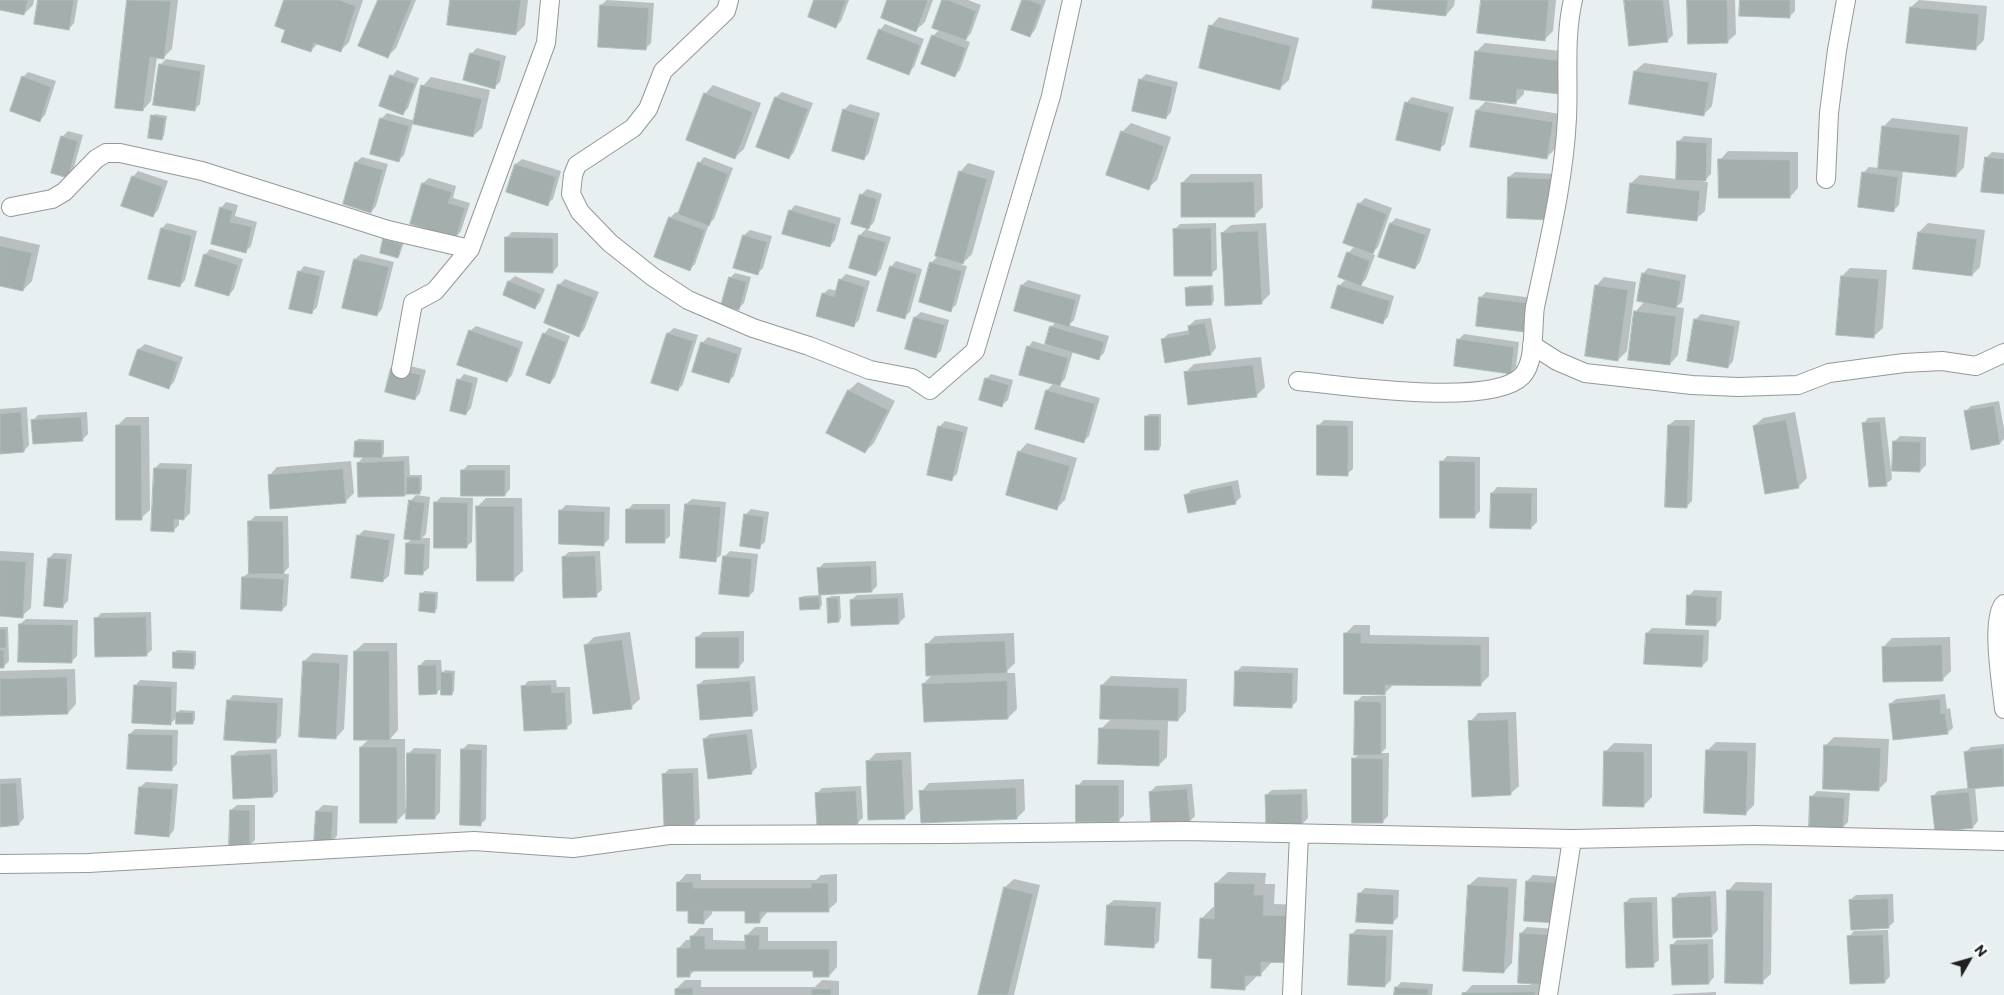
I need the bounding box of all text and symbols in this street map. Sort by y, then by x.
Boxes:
north arrow [1944,935,1994,985]
text: N [1971,941,1991,960]

